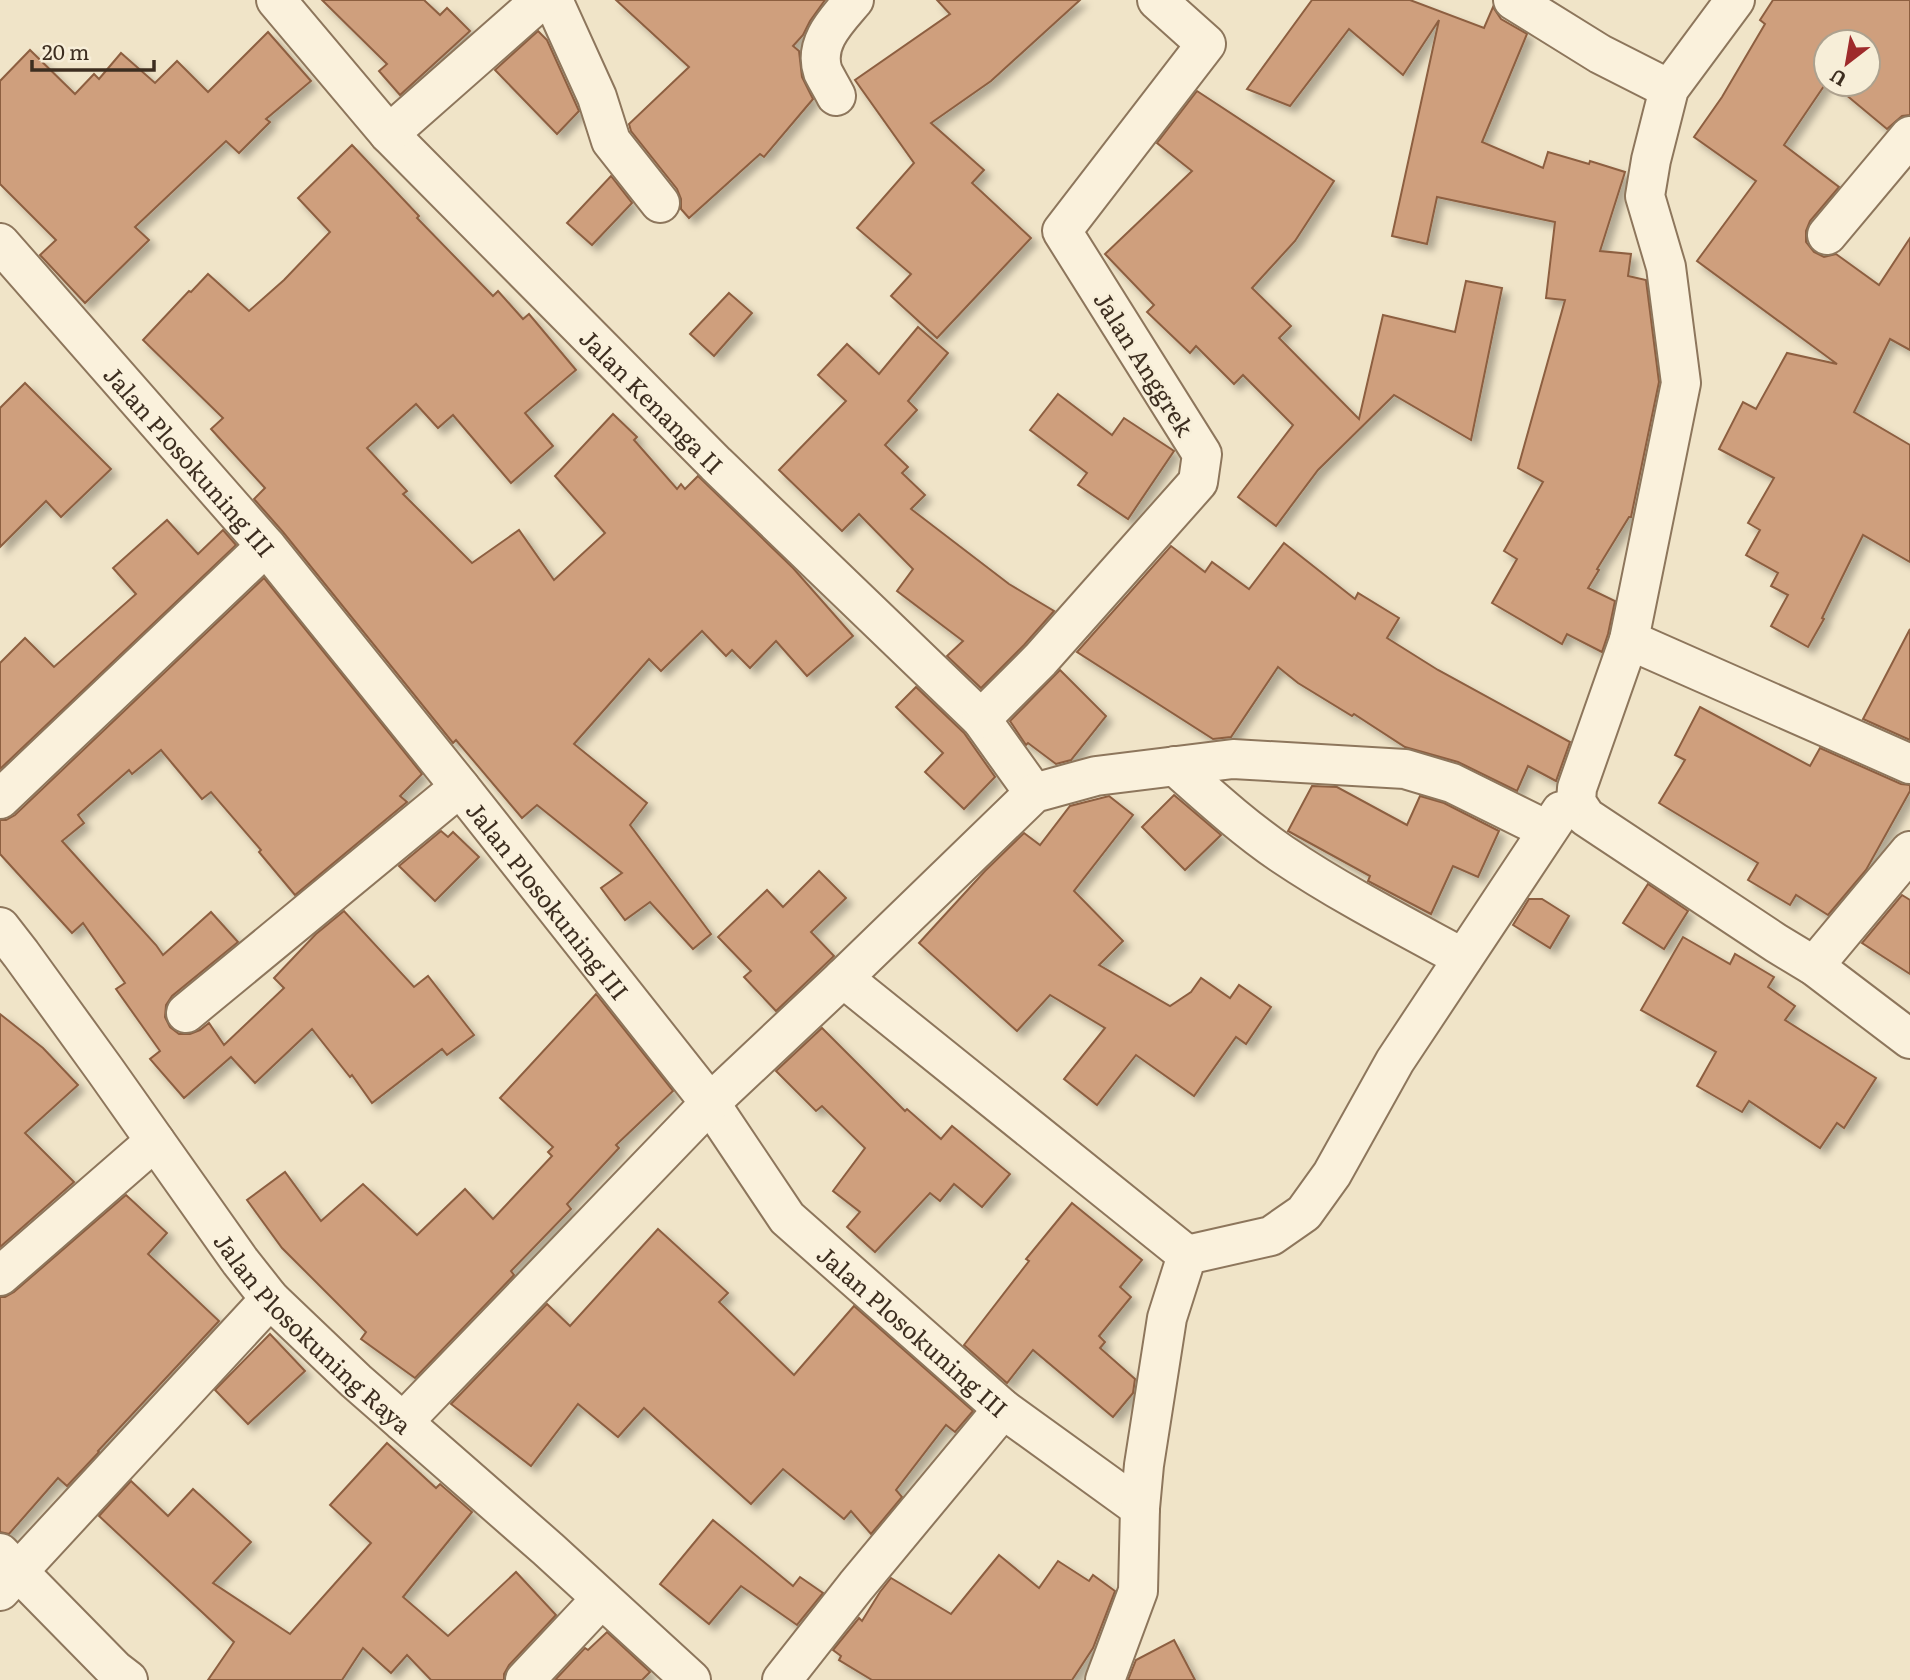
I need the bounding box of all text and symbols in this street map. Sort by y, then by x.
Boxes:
scale bar [32,28,154,72]
north arrow [1812,28,1882,98]
text: 20 m [42,35,89,66]
text: U [1824,63,1851,94]
street label: Jalan Anggrek [1087,284,1204,442]
street label: Jalan Kenanga II [573,320,732,481]
street label: Jalan Plosokuning III [97,357,285,563]
street label: Jalan Plosokuning III [459,793,639,1006]
street label: Jalan Plosokuning Raya [207,1224,421,1441]
street label: Jalan Plosokuning III [811,1236,1017,1424]

